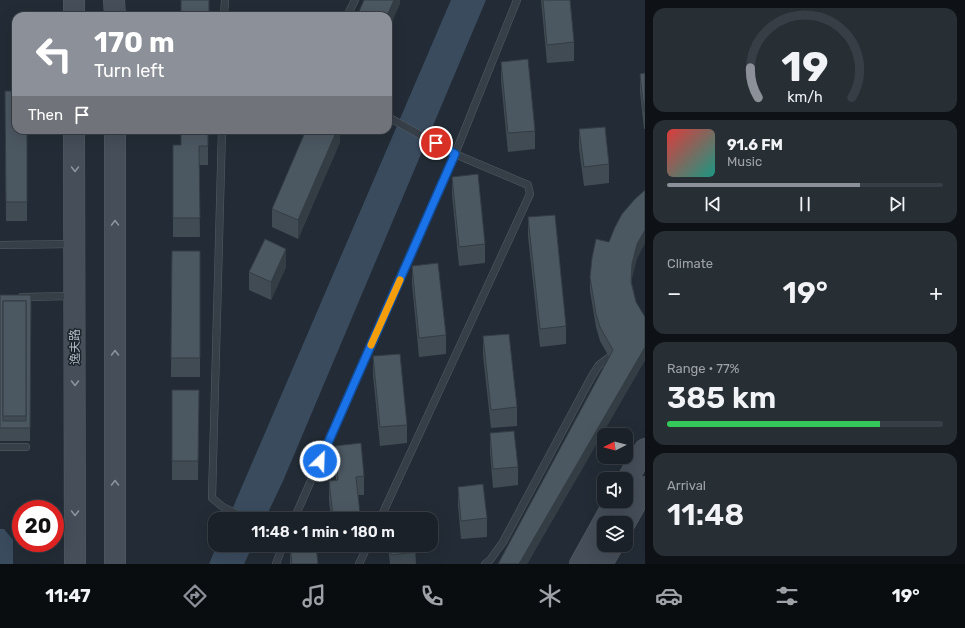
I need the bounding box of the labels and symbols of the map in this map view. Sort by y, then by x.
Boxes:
pin [419,126,453,160]
one-way arrow [71,166,79,172]
one-way arrow [111,220,119,226]
street label: 逸夫路 [68,329,82,365]
one-way arrow [111,350,119,356]
one-way arrow [71,380,79,386]
north arrow [597,428,633,464]
position arrow [299,440,341,482]
one-way arrow [111,480,119,486]
speed limit sign: 20 [12,500,64,552]
one-way arrow [71,510,79,516]

